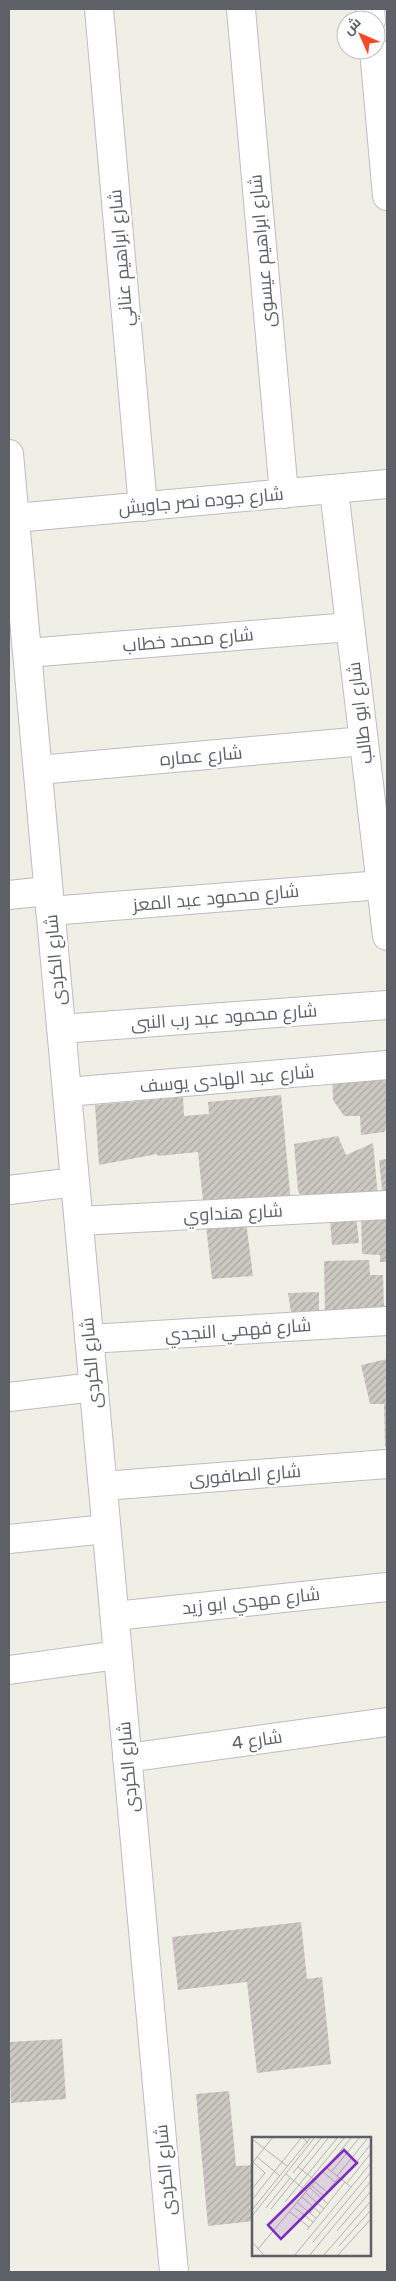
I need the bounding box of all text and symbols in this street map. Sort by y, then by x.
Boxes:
north arrow [336,10,386,60]
text: ش [340,14,365,39]
street label: شارع ابراهيم عيسوى [244,173,281,328]
street label: شارع ابراهيم عناني [104,188,141,327]
street label: شارع جوده نصر جاويش [117,483,285,520]
street label: شارع محمد خطاب [122,623,255,658]
street label: شارع ابو طالب [343,661,378,765]
street label: شارع عماره [159,741,243,772]
street label: شارع محمود عبد المعز [131,880,300,917]
street label: شارع الكردى [40,913,71,1006]
street label: شارع محمود عبد رب النبى [130,1000,318,1035]
street label: شارع عبد الهادى يوسف [139,1060,315,1099]
street label: شارع هنداوي [183,1199,283,1230]
street label: شارع فهمي النجدي [164,1314,312,1349]
street label: شارع الكردى [76,1316,107,1409]
street label: شارع الصافورى [188,1460,302,1491]
street label: شارع مهدي ابو زيد [181,1583,321,1622]
street label: شارع الكردى [113,1720,144,1813]
street label: شارع 4 [230,1726,284,1755]
street label: شارع الكردى [150,2123,181,2216]
inset map [252,2137,371,2256]

